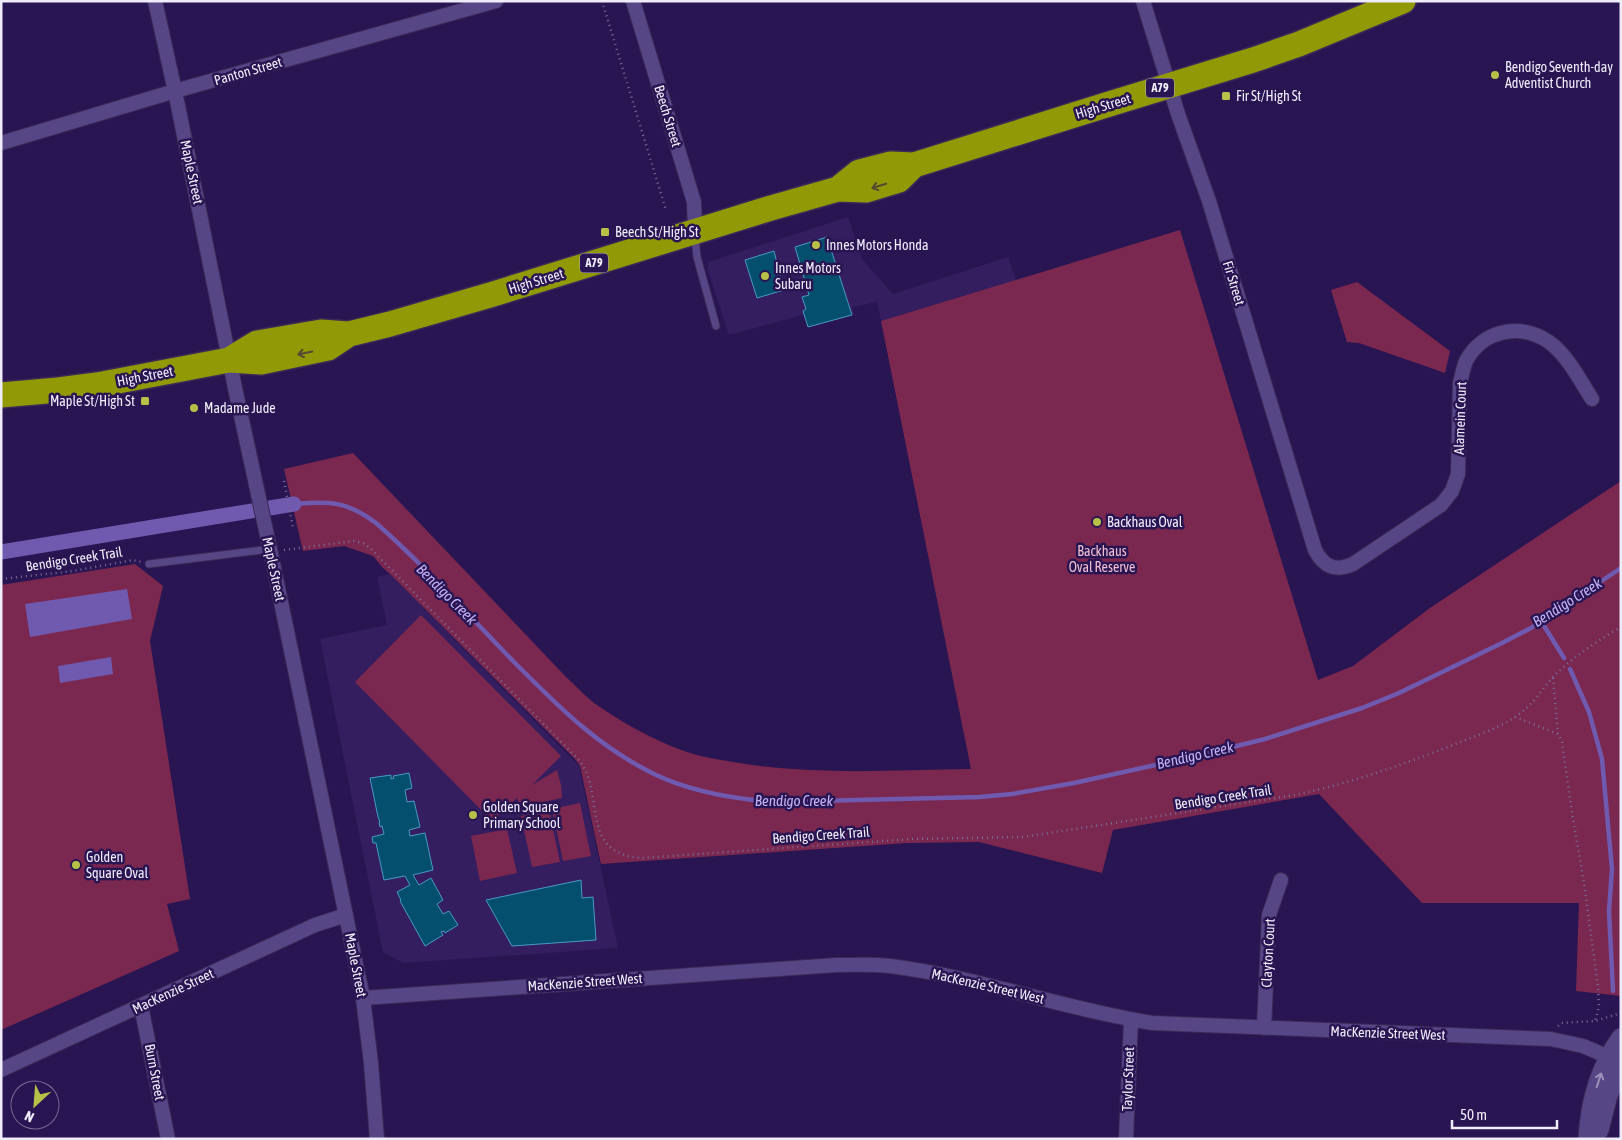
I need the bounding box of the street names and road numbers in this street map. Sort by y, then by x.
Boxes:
street label: Panton Street [212,54,284,88]
road number: A79 [1146,78,1174,98]
street label: Beech Street [651,83,685,149]
street label: High Street [1073,90,1133,122]
street label: Maple Street [177,139,207,205]
road number: A79 [580,254,608,272]
street label: Fir Street [1220,259,1248,307]
street label: High Street [506,265,566,297]
street label: High Street [116,363,174,389]
street label: Alamein Court [1451,381,1469,455]
street label: Maple Street [259,536,289,602]
street label: Bendigo Creek Trail [25,543,124,575]
street label: Bendigo Creek Trail [1174,781,1273,813]
street label: Bendigo Creek Trail [772,824,871,846]
street label: Clayton Court [1258,918,1278,988]
street label: Maple Street [342,932,370,998]
street label: MacKenzie Street [130,965,216,1017]
street label: MacKenzie Street West [930,965,1046,1007]
street label: MacKenzie Street West [527,970,643,994]
street label: MacKenzie Street West [1330,1023,1446,1043]
street label: Burn Street [142,1043,168,1101]
street label: Taylor Street [1119,1047,1137,1111]

